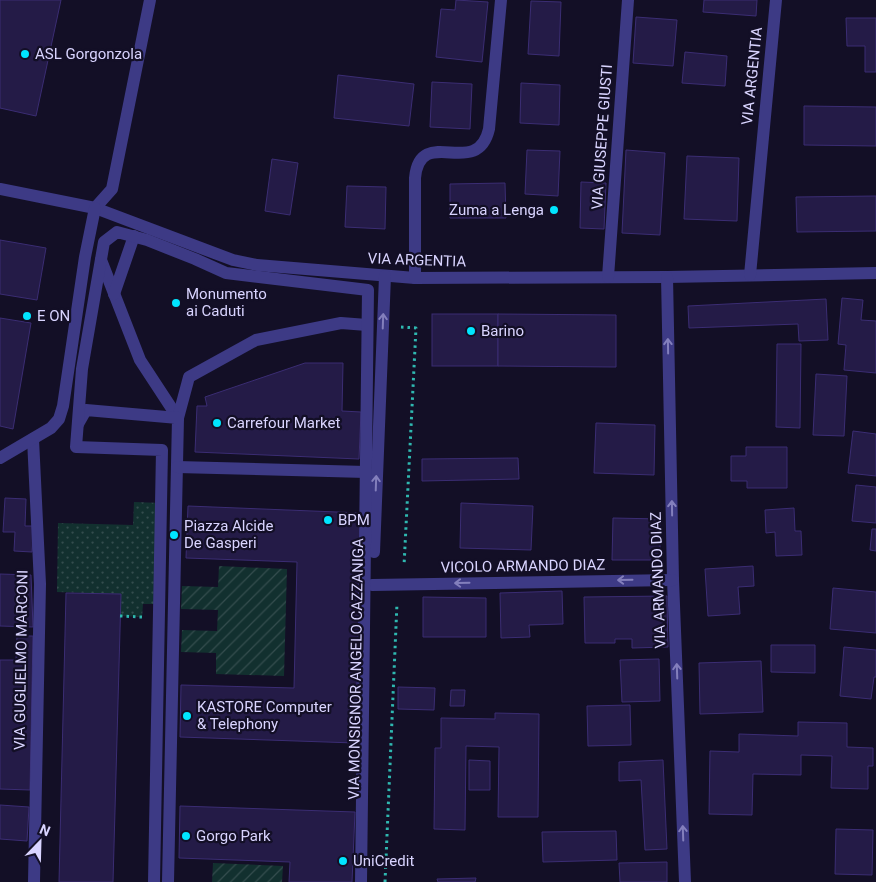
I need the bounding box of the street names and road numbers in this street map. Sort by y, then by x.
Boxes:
street label: VIA ARGENTIA [738,26,766,126]
street label: VIA GIUSEPPE GIUSTI [588,64,616,210]
street label: VIA ARGENTIA [367,249,467,271]
street label: VIA ARMANDO DIAZ [647,511,669,649]
street label: VIA MONSIGNOR ANGELO CAZZANIGA [345,538,367,800]
street label: VICOLO ARMANDO DIAZ [440,556,606,576]
street label: VIA GUGLIELMO MARCONI [10,570,32,750]

